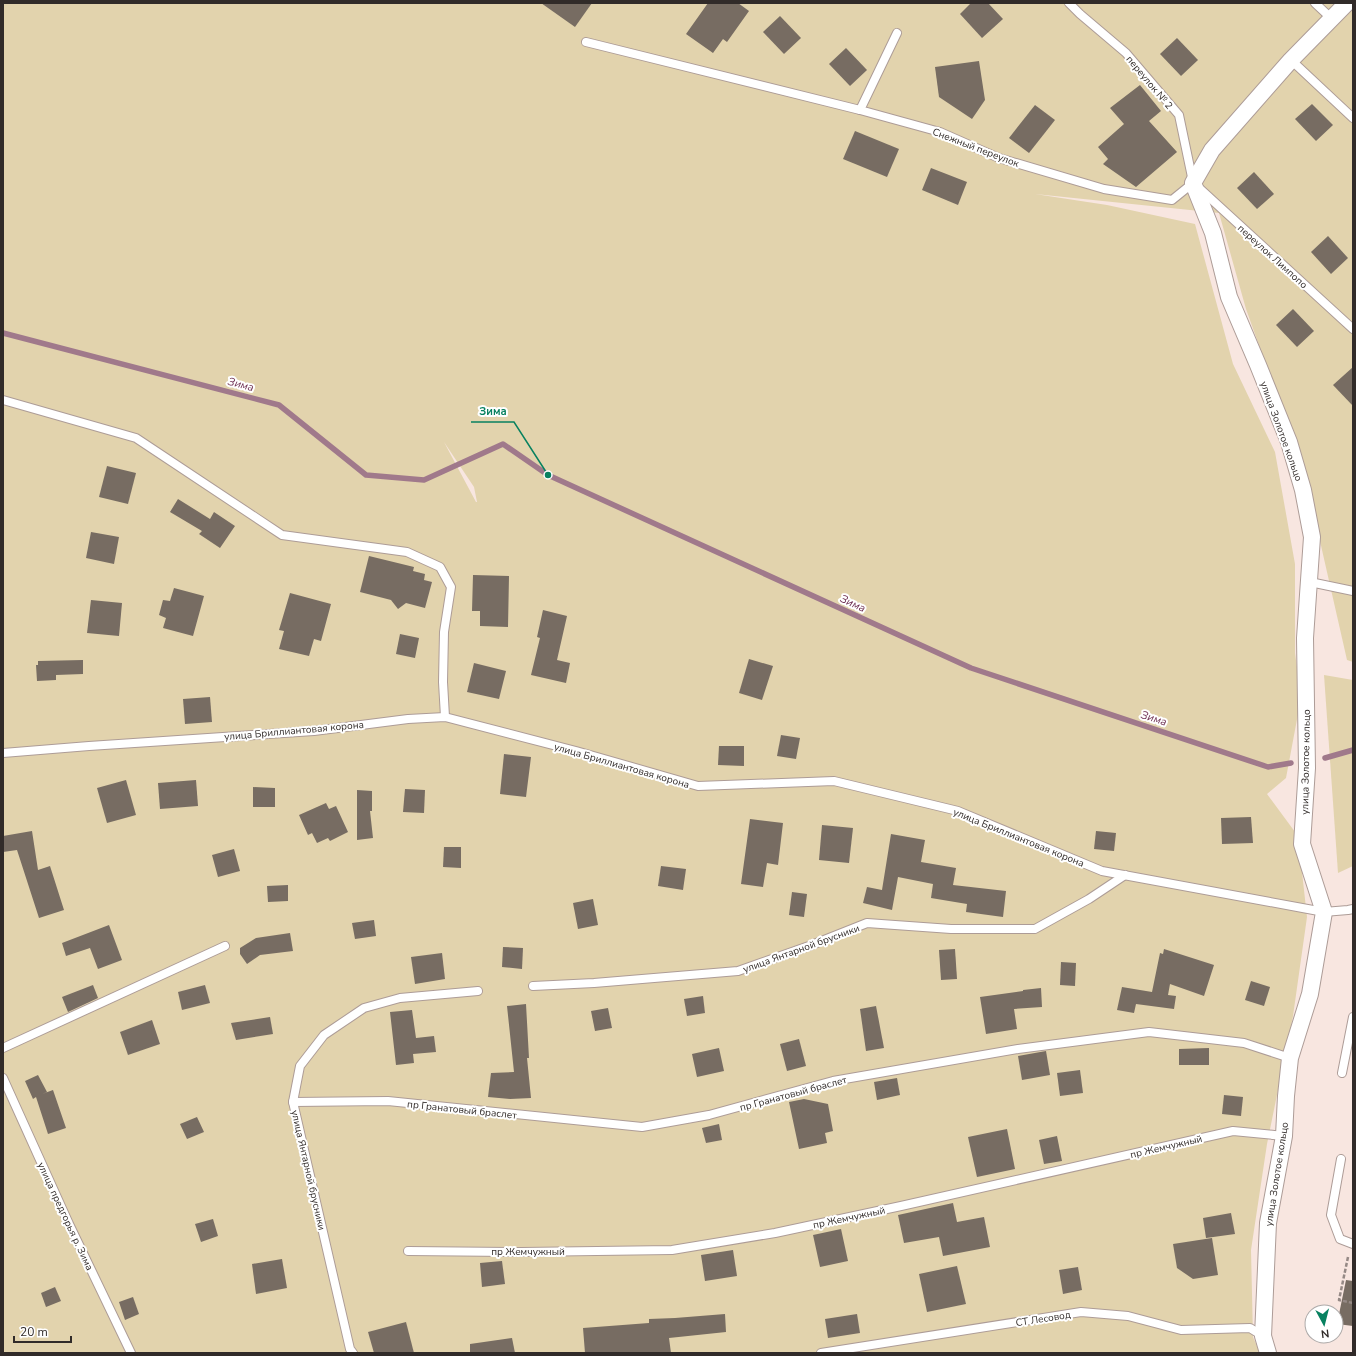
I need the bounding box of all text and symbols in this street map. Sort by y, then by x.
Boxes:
street label: переулок № 2 [1123,53,1176,112]
street label: Снежный переулок [930,125,1022,171]
street label: переулок Лимпопо [1234,222,1311,292]
water label: Зима [226,374,256,395]
street label: улица Золотое кольцо [1256,379,1306,484]
callout: Зима [471,399,514,422]
text: Зима [479,404,507,419]
water label: Зима [838,591,868,616]
water label: Зима [1139,707,1169,730]
street label: улица Золотое кольцо [1298,709,1314,815]
street label: улица Бриллиантовая корона [224,718,364,744]
street label: улица Бриллиантовая корона [552,740,691,792]
street label: улица Бриллиантовая корона [951,805,1086,871]
street label: улица Янтарной брусники [741,921,862,977]
street label: пр Гранатовый браслет [738,1073,849,1115]
street label: пр Гранатовый браслет [406,1097,518,1123]
street label: улица Янтарной брусники [287,1109,329,1232]
street label: улица Золотое кольцо [1262,1121,1292,1227]
street label: пр Жемчужный [1129,1132,1204,1162]
street label: улица предгорья р. Зима [34,1160,96,1273]
street label: пр Жемчужный [812,1203,887,1232]
street label: пр Жемчужный [491,1245,565,1259]
north arrow [1304,1304,1344,1344]
street label: СТ Лесовод [1015,1308,1072,1330]
scale bar [14,1318,71,1344]
text: 20 m [20,1324,48,1340]
text: N [1320,1325,1330,1341]

